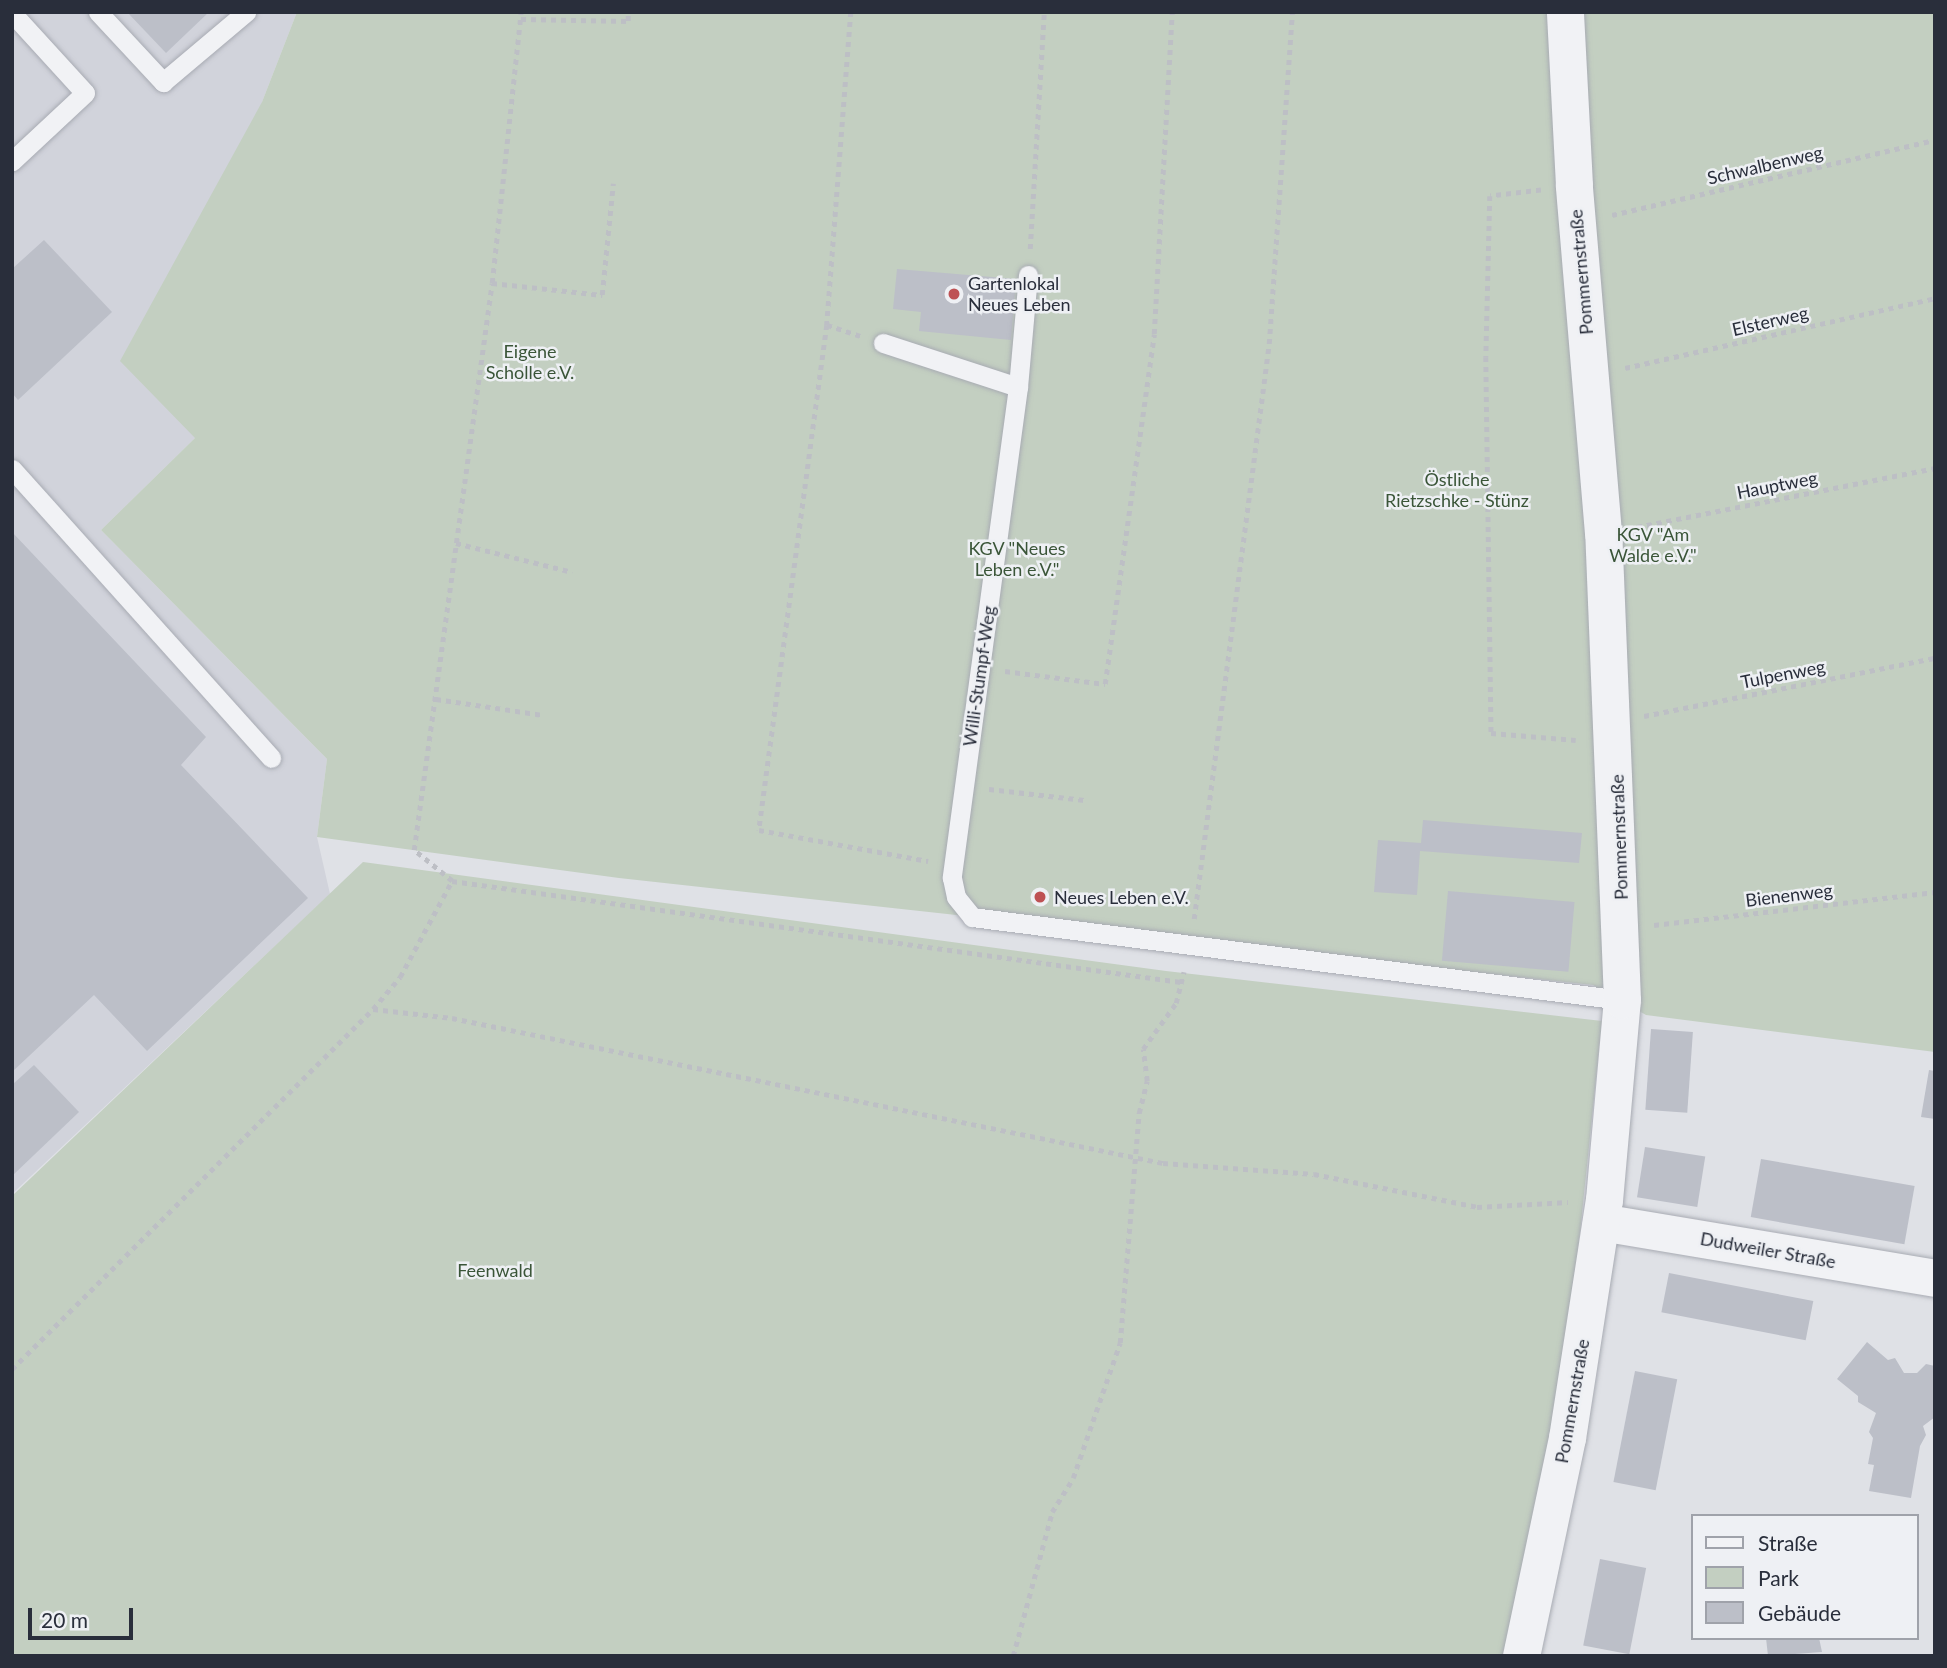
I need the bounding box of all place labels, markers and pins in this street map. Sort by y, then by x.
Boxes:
place label: Gartenlokal Neues Leben [968,273,1071,316]
marker: Gartenlokal Neues Leben [946,286,962,302]
place label: Neues Leben e.V. [1054,886,1189,908]
marker: Neues Leben e.V. [1032,889,1048,905]

